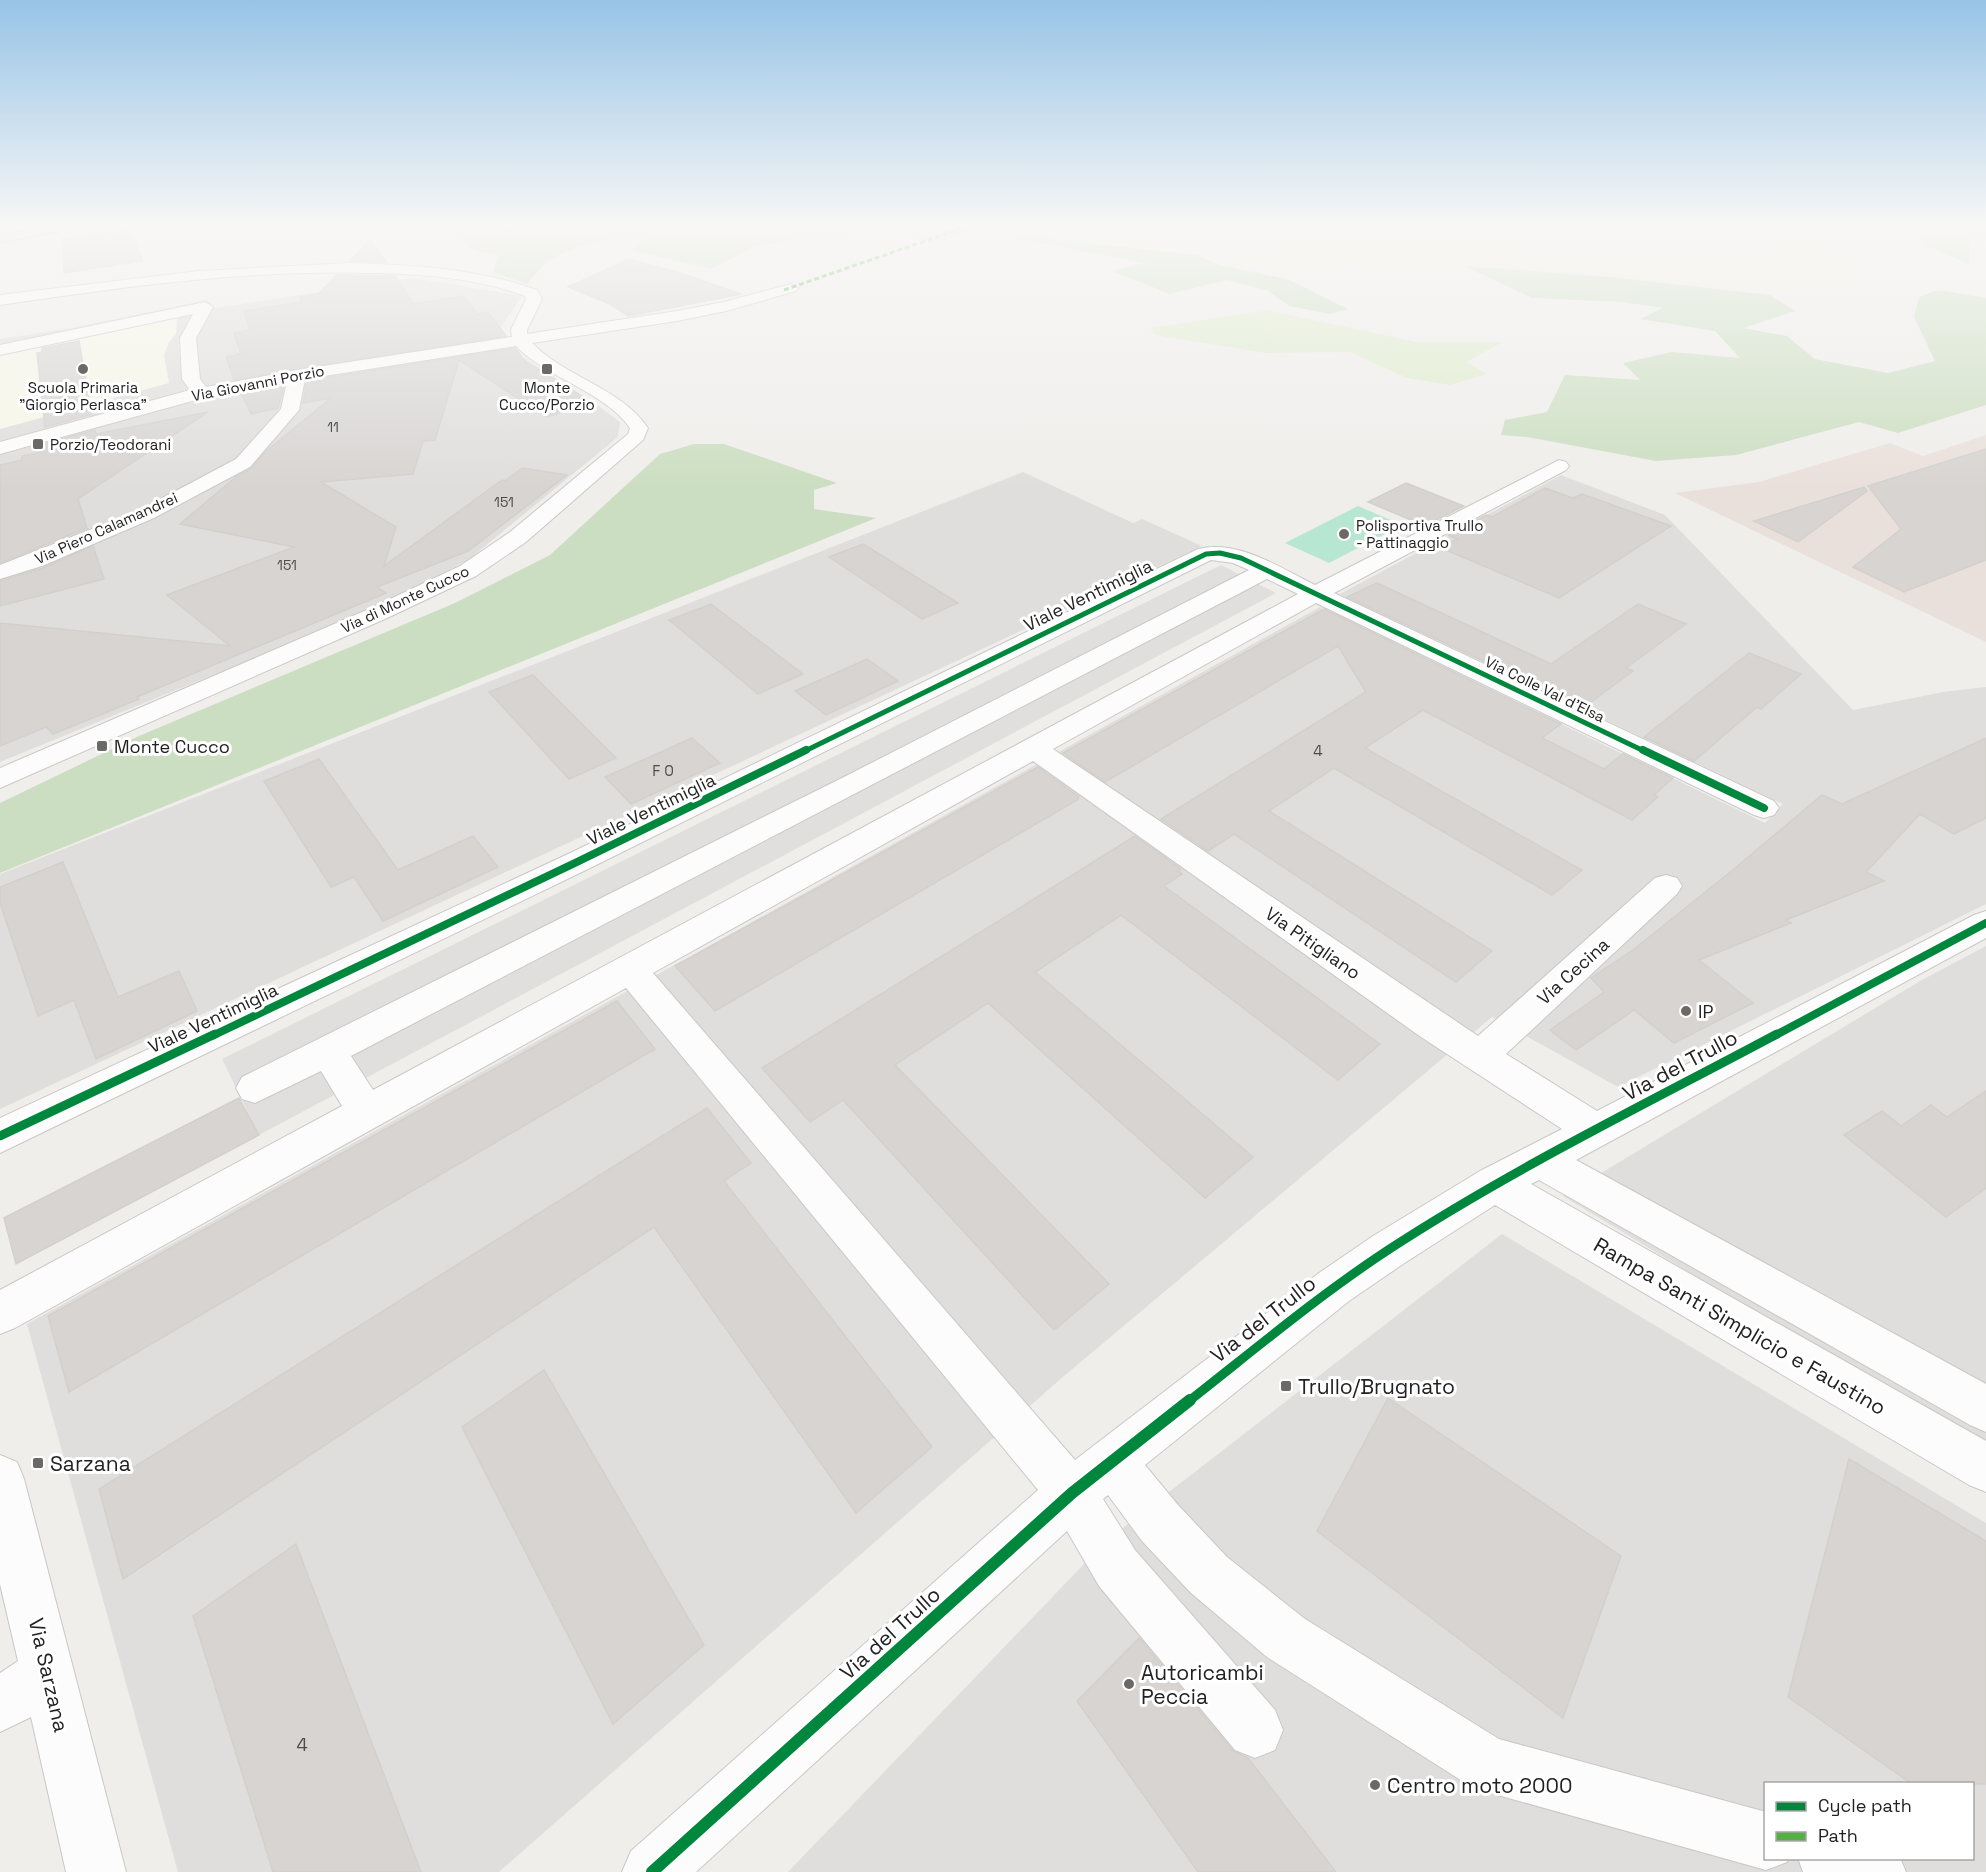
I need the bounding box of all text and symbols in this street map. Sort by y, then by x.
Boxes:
street label: Via Giovanni Porzio [190,361,326,405]
marker: Scuola Primaria "Giorgio Perlasca" [76,362,90,376]
marker: Monte Cucco/Porzio [540,362,554,376]
place label: Scuola Primaria "Giorgio Perlasca" [19,378,147,414]
place label: Monte Cucco/Porzio [499,378,595,414]
house number: 11 [327,418,339,436]
place label: Porzio/Teodorani [50,435,171,454]
marker: Porzio/Teodorani [31,437,45,451]
street label: Via Piero Calamandrei [32,488,180,568]
house number: 151 [494,493,514,511]
place label: Polisportiva Trullo - Pattinaggio [1356,516,1484,552]
marker: Polisportiva Trullo - Pattinaggio [1337,527,1351,541]
street label: Viale Ventimiglia [1020,554,1156,636]
house number: 151 [277,556,297,574]
street label: Via di Monte Cucco [338,561,472,637]
street label: Via Colle Val d'Elsa [1482,652,1608,726]
place label: Monte Cucco [114,735,230,758]
marker: Monte Cucco [95,739,109,753]
house number: 4 [1313,741,1323,760]
house number: F 0 [652,761,674,780]
street label: Viale Ventimiglia [583,768,719,850]
street label: Via Pitigliano [1261,902,1365,984]
street label: Via Cecina [1532,933,1614,1009]
street label: Viale Ventimiglia [144,978,282,1058]
place label: IP [1698,1000,1713,1023]
marker: IP [1679,1004,1693,1018]
street label: Via del Trullo [1618,1023,1742,1107]
street label: Rampa Santi Simplicio e Faustino [1589,1231,1891,1421]
street label: Via del Trullo [1205,1269,1321,1369]
place label: Trullo/Brugnato [1298,1373,1455,1400]
marker: Trullo/Brugnato [1279,1379,1293,1393]
place label: Sarzana [50,1450,131,1477]
marker: Sarzana [31,1456,45,1470]
street label: Via del Trullo [834,1581,946,1685]
street label: Via Sarzana [23,1615,75,1735]
place label: Autoricambi Peccia [1141,1659,1264,1710]
marker: Autoricambi Peccia [1122,1677,1136,1691]
house number: 4 [296,1733,308,1756]
place label: Centro moto 2000 [1387,1772,1572,1799]
marker: Centro moto 2000 [1368,1778,1382,1792]
legend [1764,1782,1974,1860]
text: Cycle path [1818,1794,1912,1817]
text: Path [1818,1824,1858,1847]

